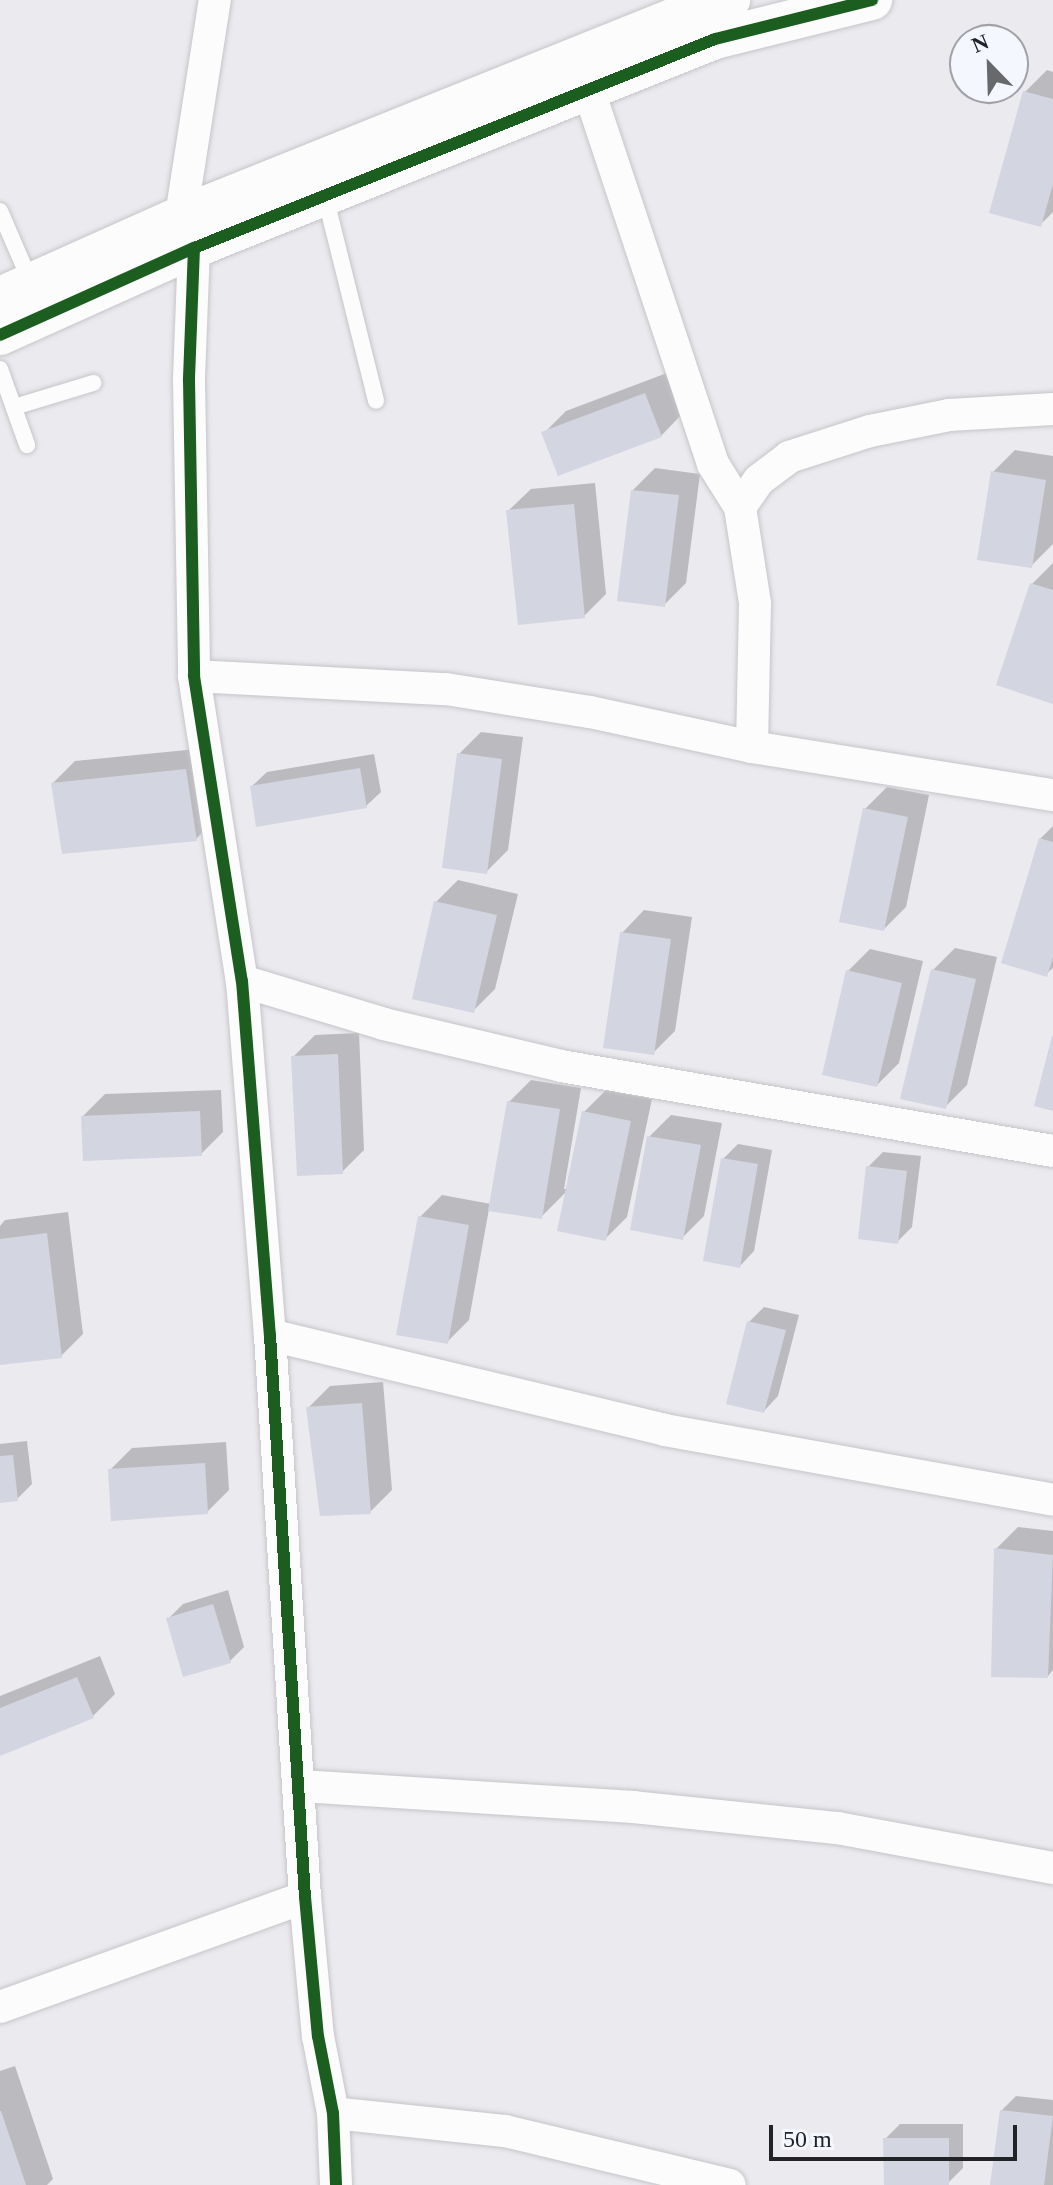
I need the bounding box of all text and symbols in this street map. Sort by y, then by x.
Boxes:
north arrow [949,24,1029,104]
text: N [968,29,992,58]
scale bar [773,2109,1021,2159]
text: 50 m [783,2126,832,2152]

